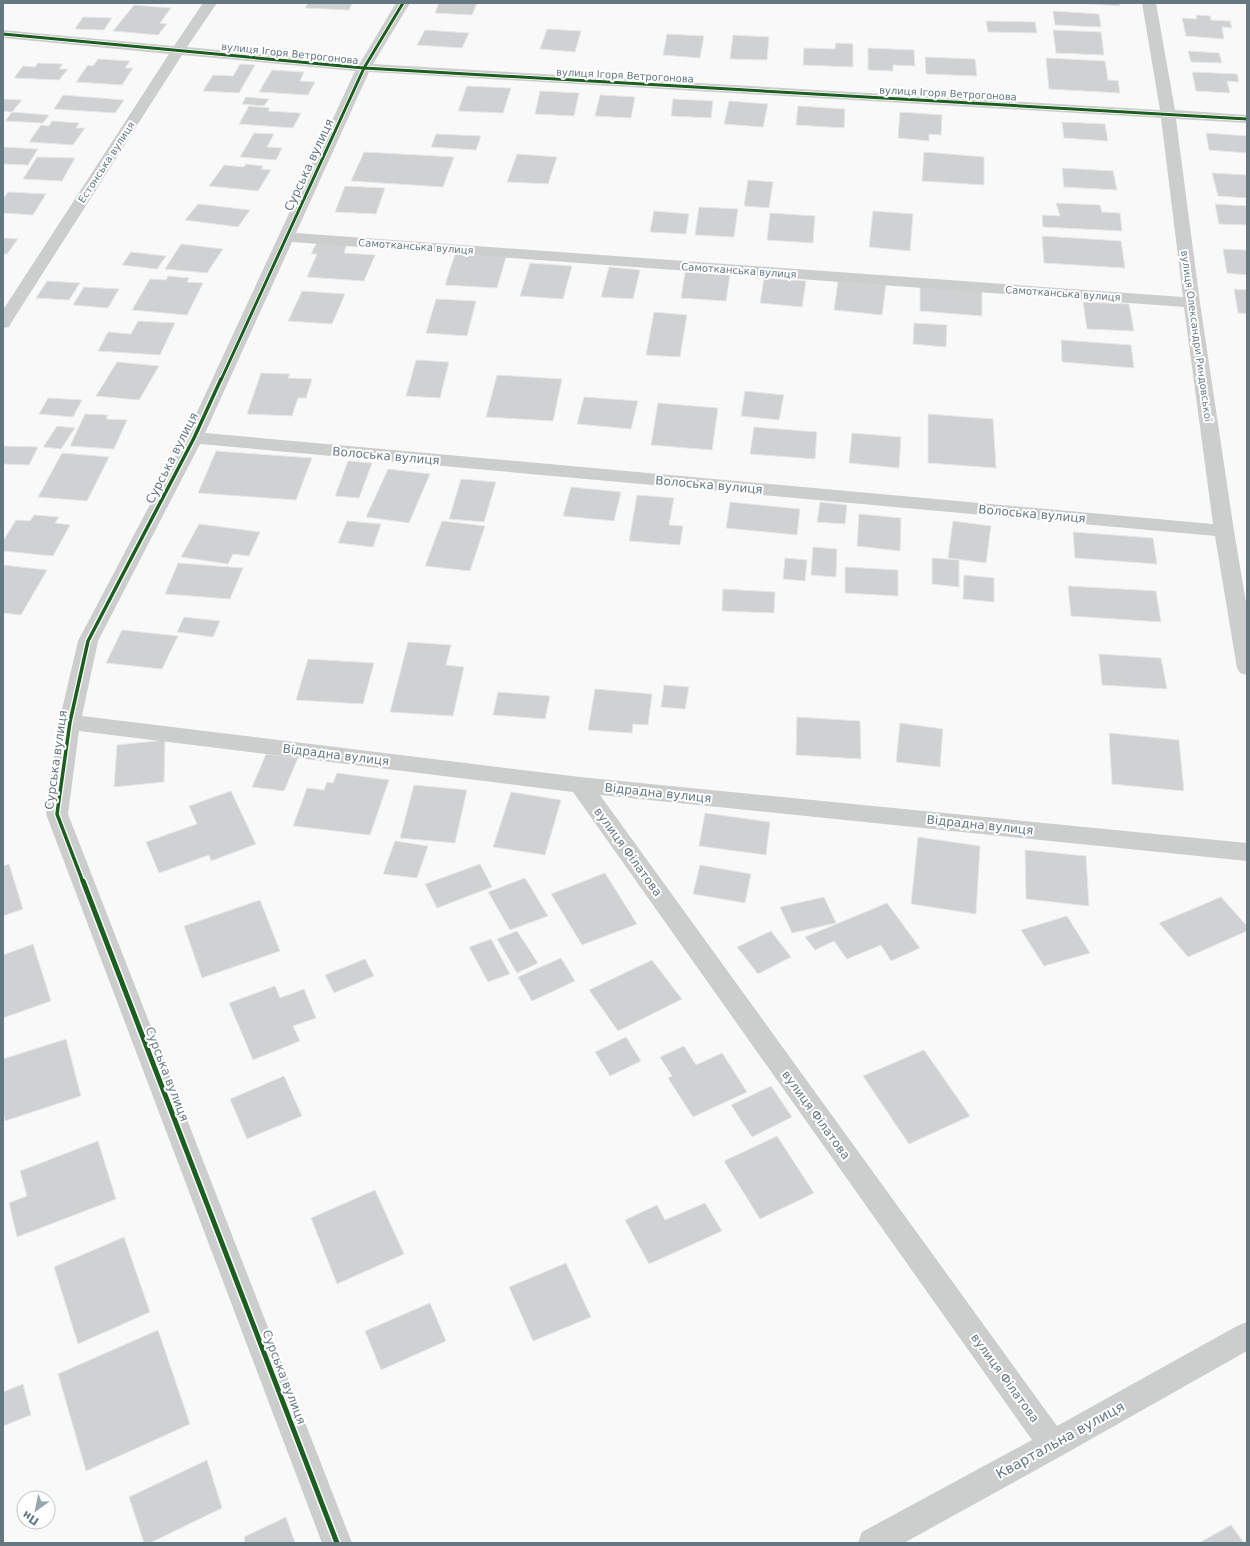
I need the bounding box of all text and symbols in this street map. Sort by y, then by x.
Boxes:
street label: вулиця Ігоря Ветрогонова [221,41,359,66]
street label: вулиця Ігоря Ветрогонова [556,66,694,85]
street label: вулиця Ігоря Ветрогонова [879,84,1017,103]
street label: Сурська вулиця [281,117,337,213]
street label: Естонська вулиця [76,120,137,205]
street label: Самотканська вулиця [358,237,474,256]
street label: вулиця Олександри Риндовської [1179,250,1214,423]
street label: Самотканська вулиця [681,261,797,280]
street label: Самотканська вулиця [1005,284,1121,303]
street label: Сурська вулиця [143,410,201,506]
street label: Волоська вулиця [332,444,440,468]
street label: Волоська вулиця [655,473,763,497]
street label: Волоська вулиця [978,502,1086,526]
street label: Сурська вулиця [42,709,70,811]
street label: Відрадна вулиця [282,742,390,768]
street label: Відрадна вулиця [604,780,712,806]
street label: вулиця Філатова [591,805,665,899]
street label: Відрадна вулиця [926,812,1034,838]
street label: Сурська вулиця [143,1025,191,1123]
street label: вулиця Філатова [779,1068,853,1162]
street label: Сурська вулиця [260,1328,308,1426]
street label: вулиця Філатова [968,1331,1042,1425]
street label: Квартальна вулиця [993,1398,1127,1482]
north arrow [16,1490,56,1530]
text: Пн [20,1508,41,1528]

